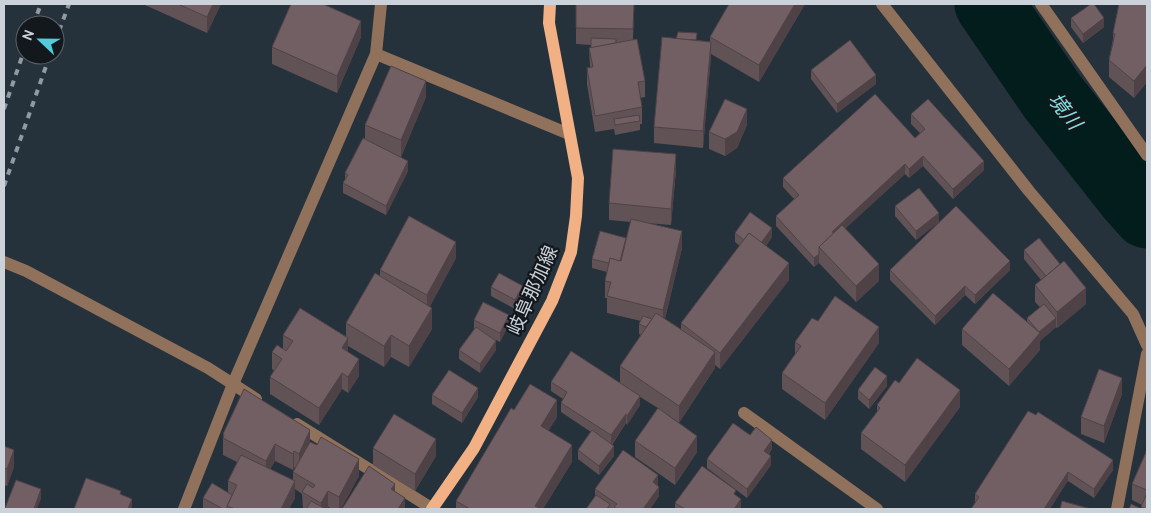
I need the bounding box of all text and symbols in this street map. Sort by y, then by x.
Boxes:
north arrow [15,15,65,65]
text: N [18,27,38,43]
water label: 境川 [1043,88,1088,136]
street label: 岐阜那加線 [503,242,562,338]

